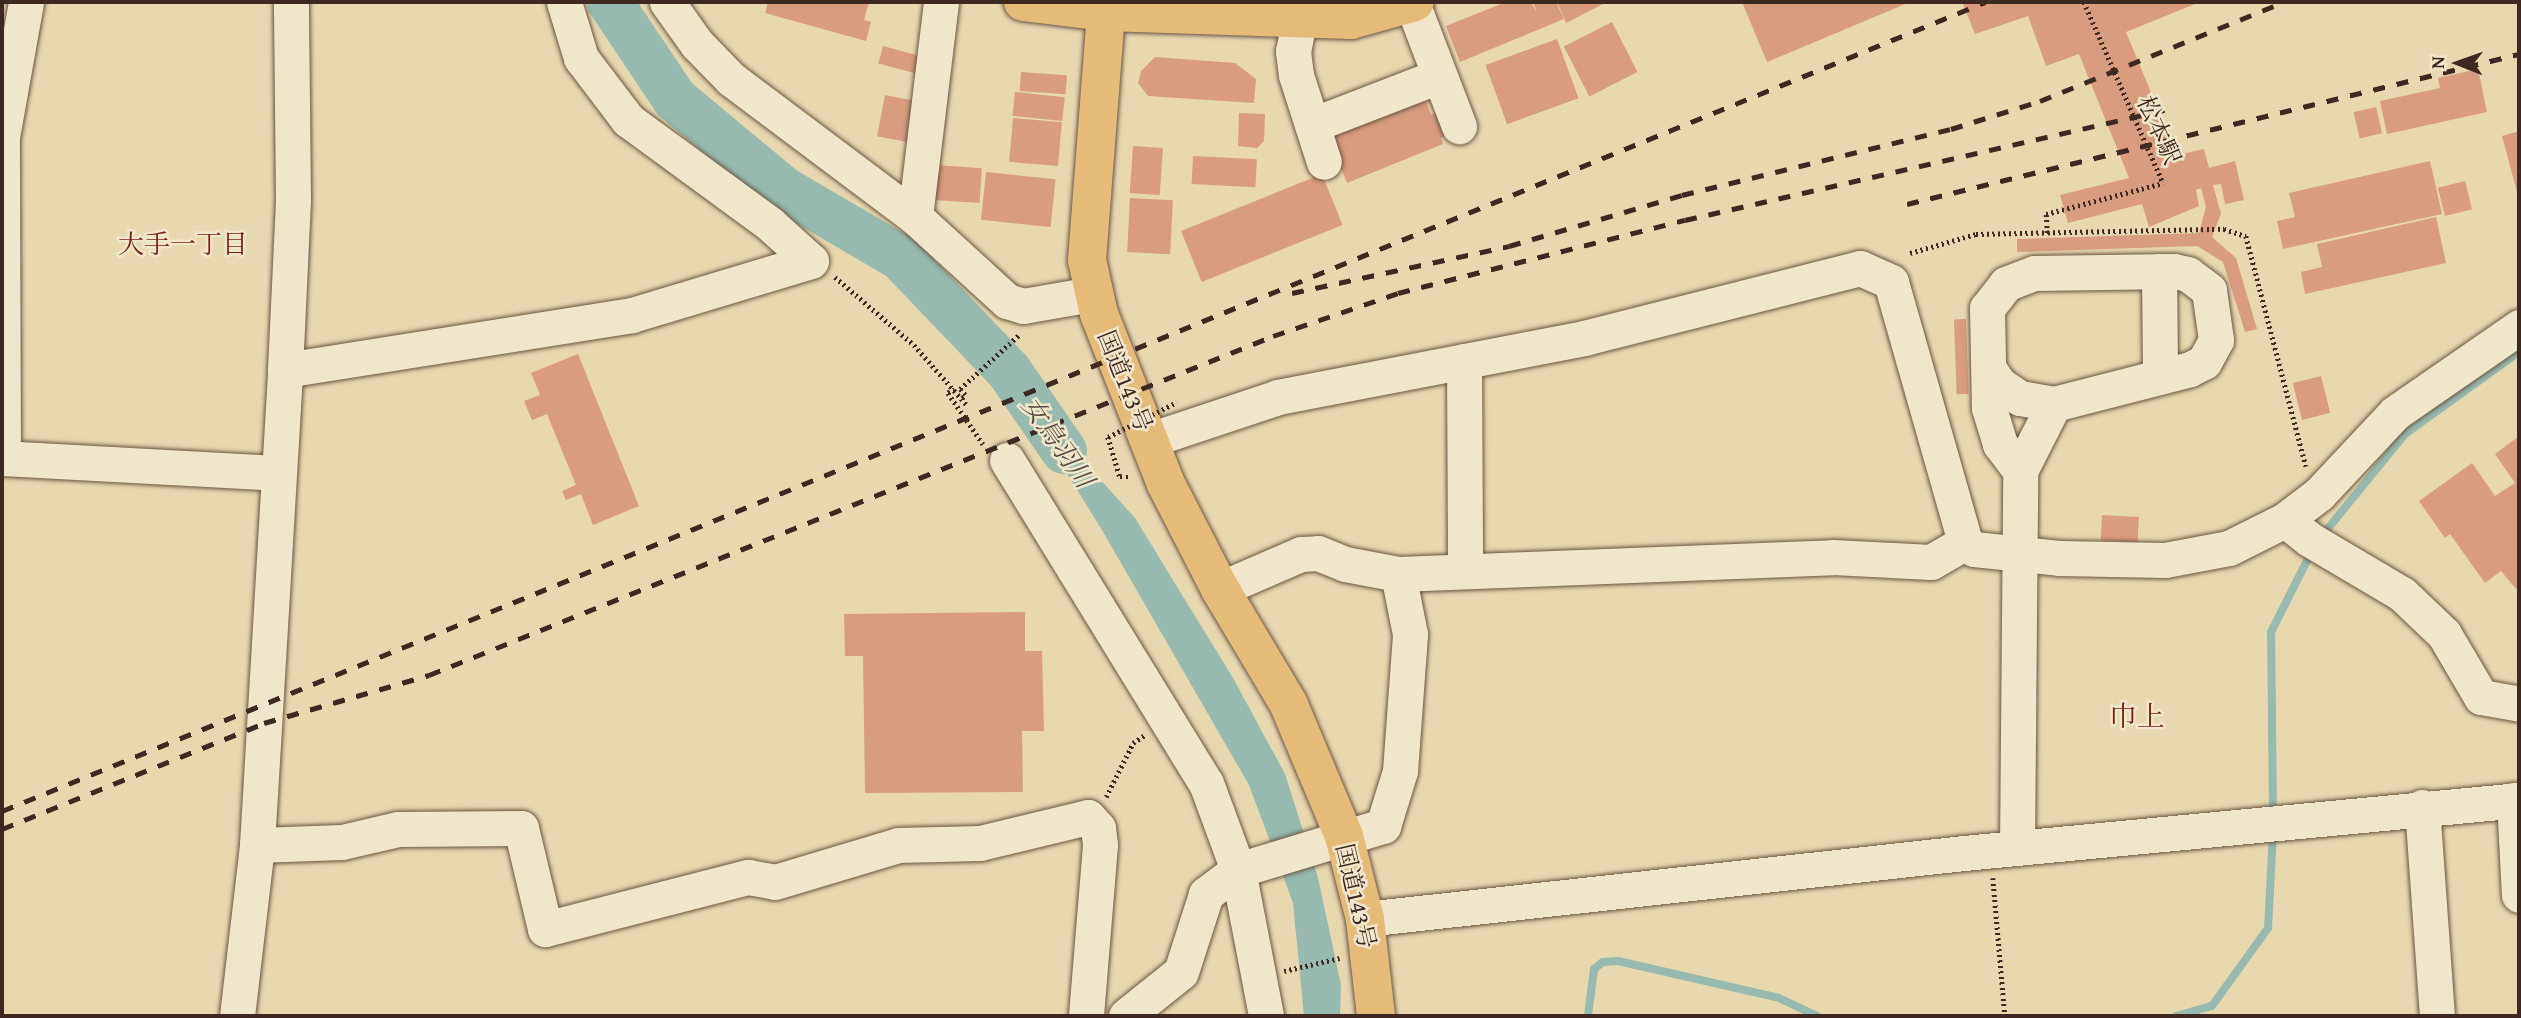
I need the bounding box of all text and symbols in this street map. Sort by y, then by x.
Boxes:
north arrow [2423,28,2493,98]
text: N [2423,56,2451,69]
street label: 松本駅 [2131,91,2187,169]
district label: 大手一丁目 [118,228,248,260]
street label: 国道143号 [1092,326,1158,436]
water label: 女鳥羽川 [1015,390,1101,494]
district label: 巾上 [2109,699,2165,733]
street label: 国道143号 [1330,841,1382,951]

